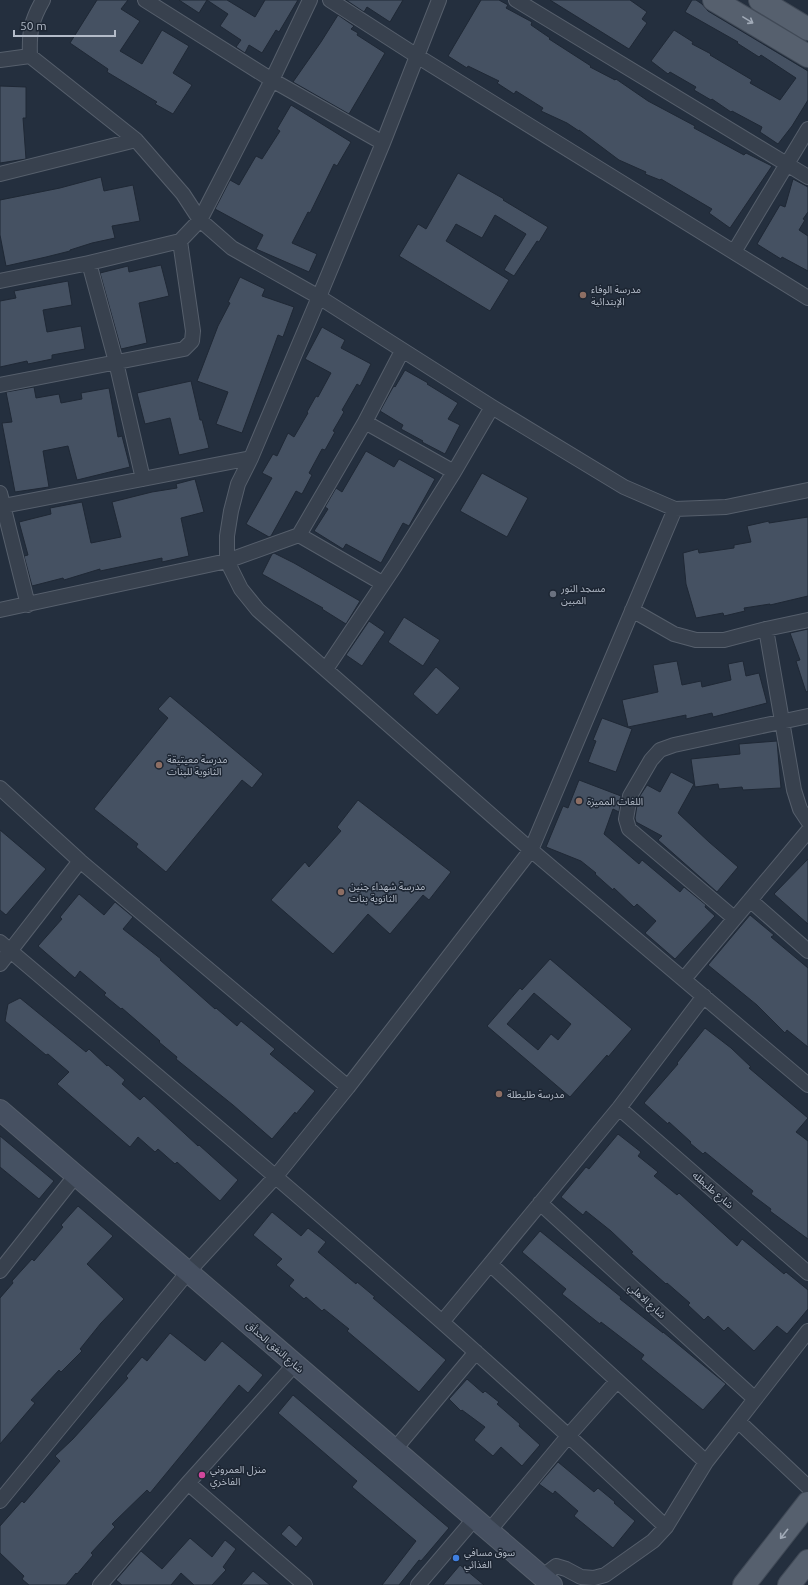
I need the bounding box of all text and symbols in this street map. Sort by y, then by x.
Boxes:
scale bar [14,12,115,38]
one-way arrow [742,17,754,25]
text: 50 m [20,19,47,32]
place label: مدرسة الوفاء الإبتدائية [591,284,641,308]
marker: مدرسة الوفاء الإبتدائية [578,290,588,300]
place label: مسجد النور المبين [560,583,606,606]
marker: مسجد النور المبين [548,589,558,599]
place label: مدرسة معيتيقة الثانوية للبنات [167,754,227,778]
marker: مدرسة معيتيقة الثانوية للبنات [154,760,164,770]
marker: اللغات المميزة [574,796,584,806]
place label: اللغات المميزة [587,796,643,808]
place label: مدرسة شهداء جنين الثانوية بنات [349,881,425,905]
marker: مدرسة شهداء جنين الثانوية بنات [336,887,346,897]
marker: مدرسة طليطلة [494,1089,504,1099]
place label: مدرسة طليطلة [507,1089,564,1101]
street label: شارع طليطله [689,1169,736,1212]
street label: شارع الاهلي [625,1281,668,1322]
street label: شارع النفق الحدأق [243,1319,306,1376]
place label: منزل العمروني الفاخري [210,1464,266,1489]
marker: منزل العمروني الفاخري [197,1470,207,1480]
one-way arrow [779,1529,788,1540]
place label: سوق مسافي الغذائي [464,1547,515,1572]
marker: سوق مسافي الغذائي [451,1553,461,1563]

